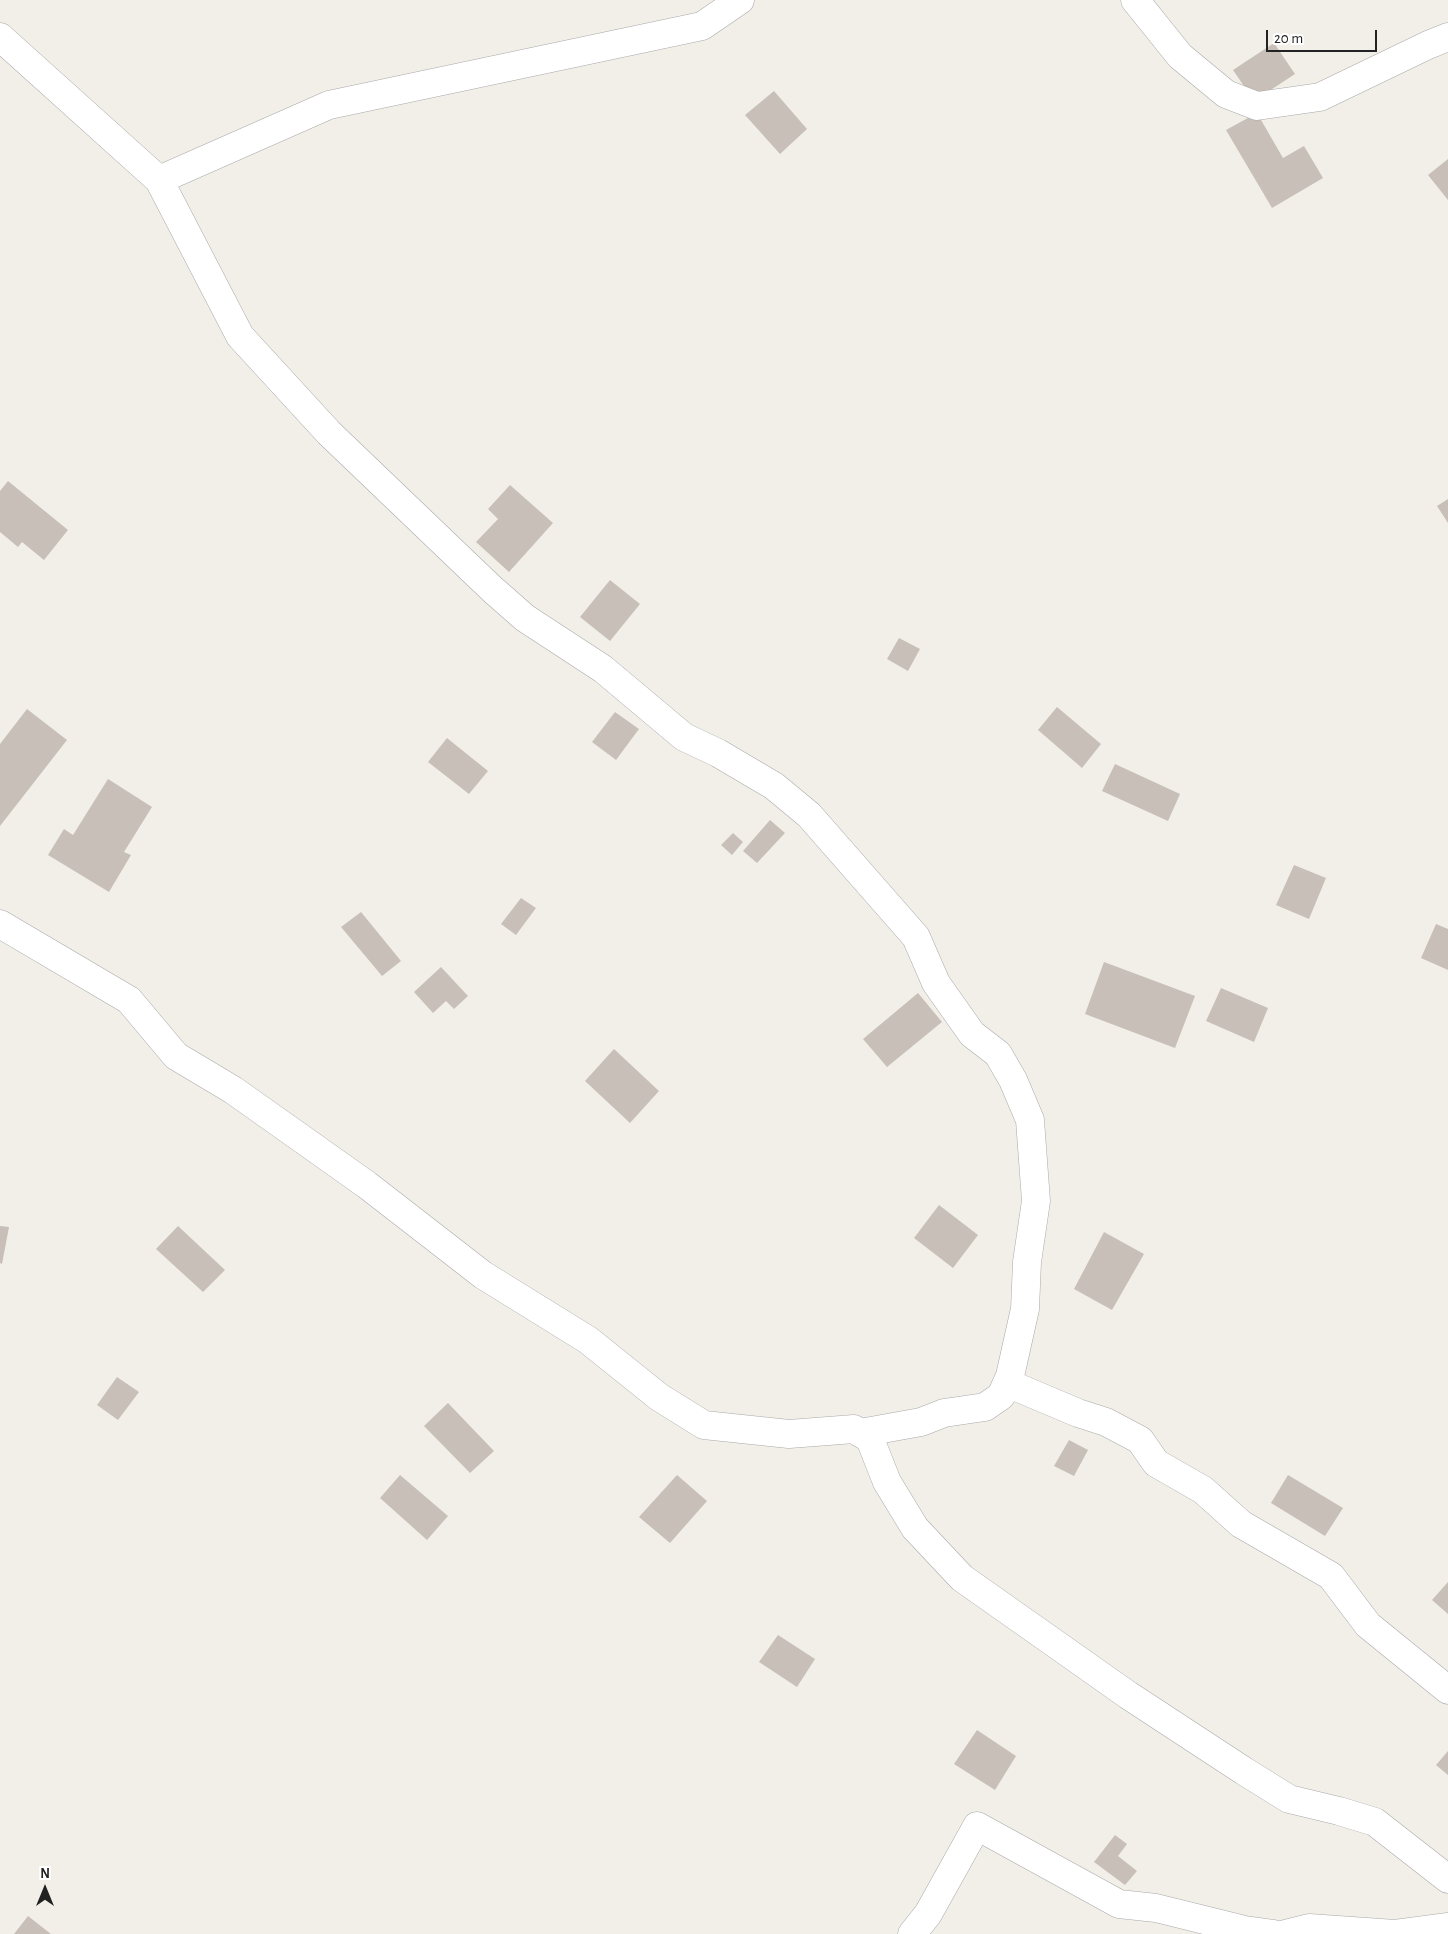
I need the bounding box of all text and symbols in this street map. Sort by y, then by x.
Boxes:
scale bar [1268,20,1379,52]
text: 20 m [1274,31,1303,46]
north arrow [20,1864,70,1914]
text: N [40,1867,50,1881]

